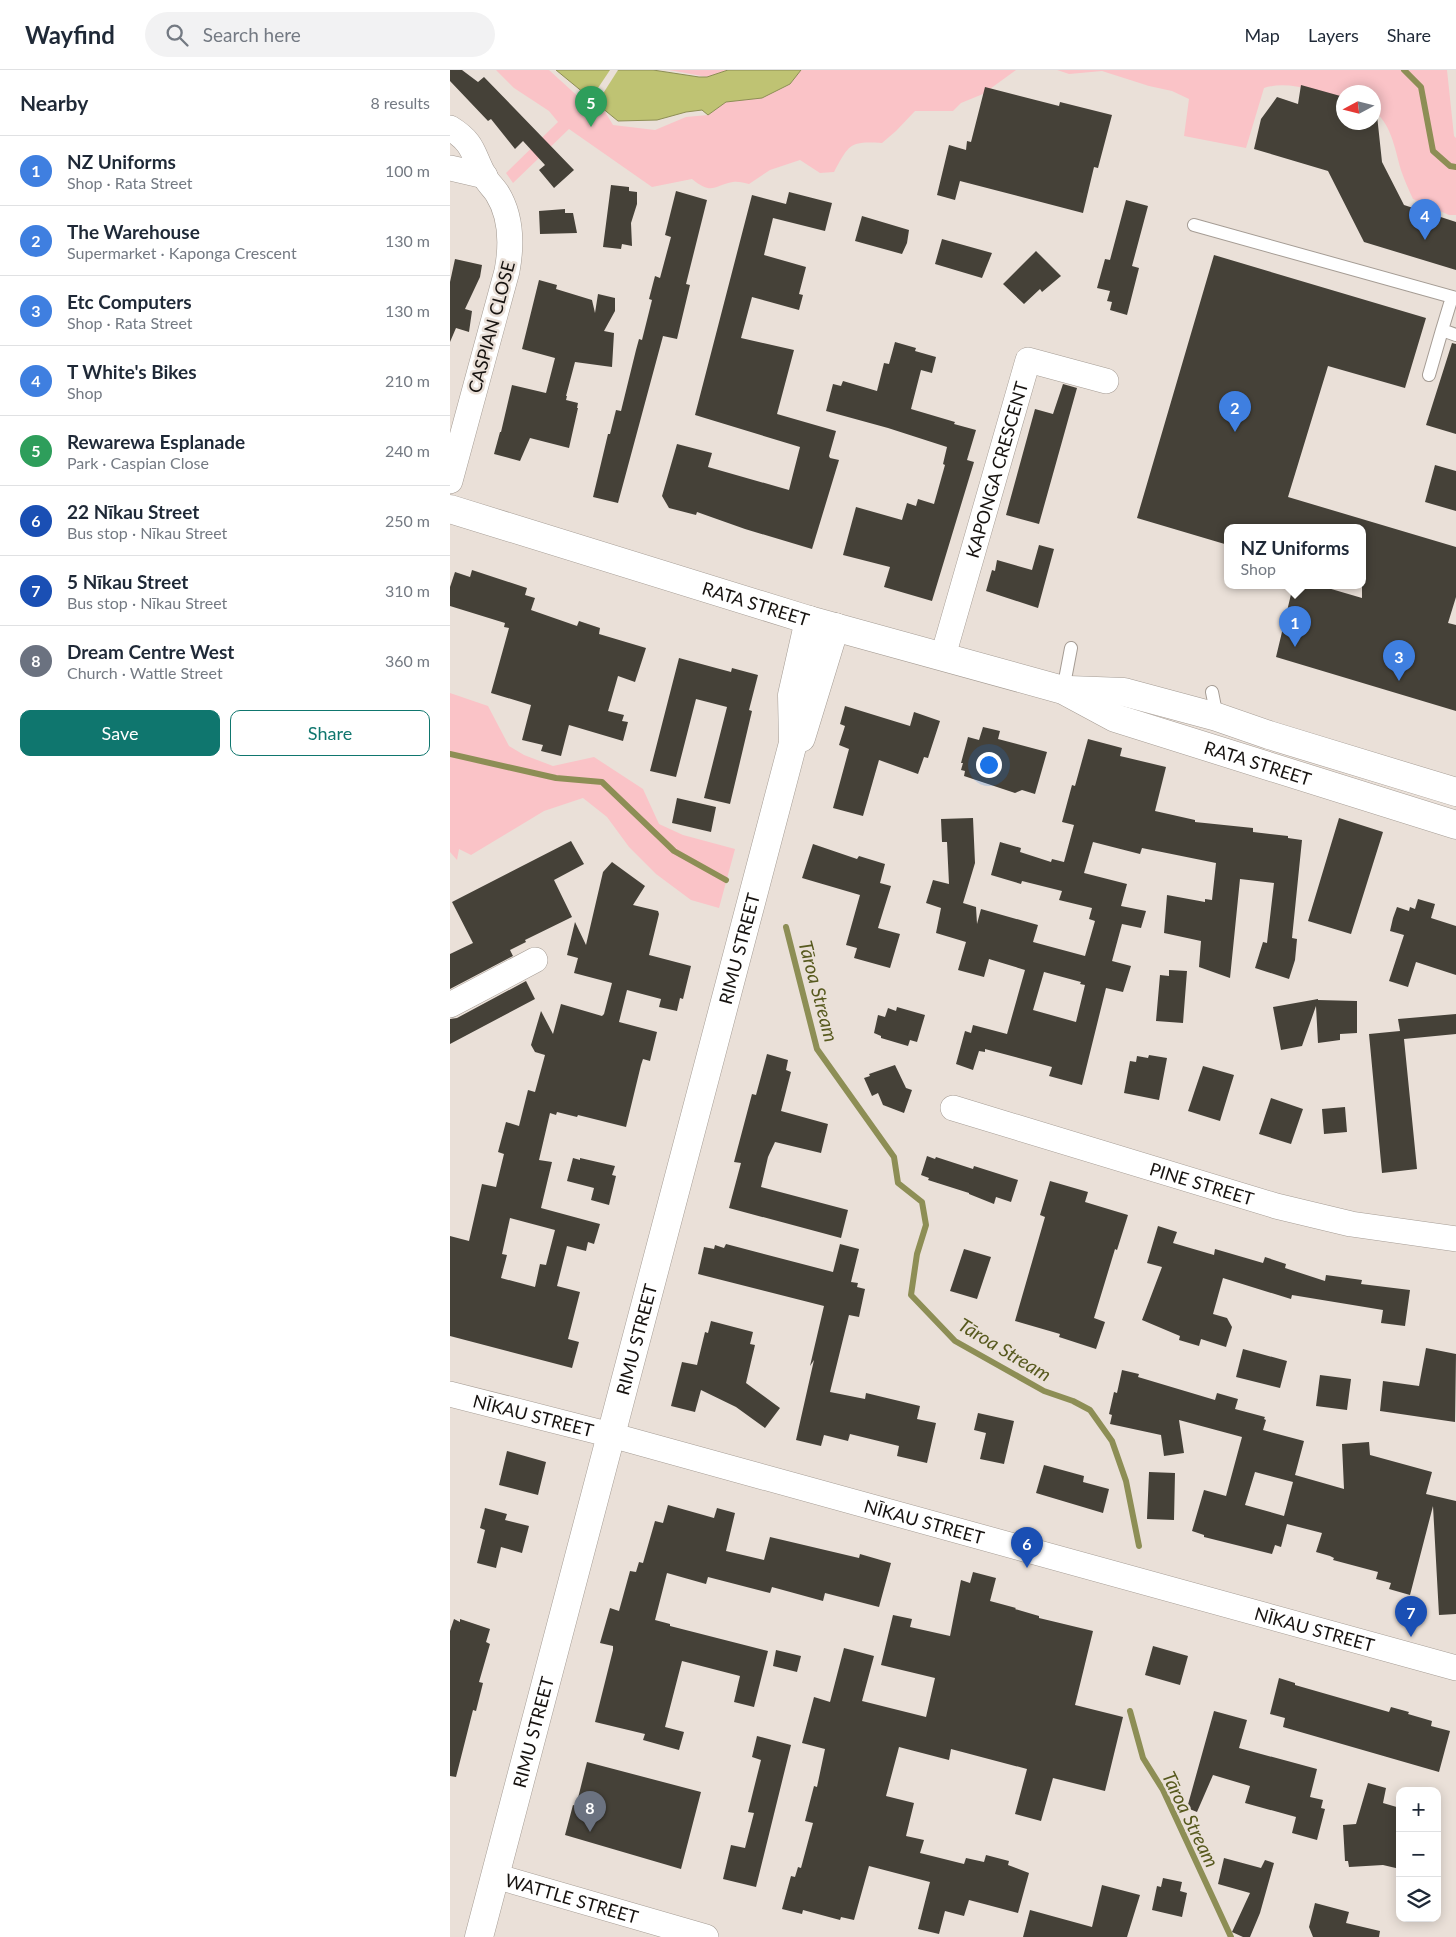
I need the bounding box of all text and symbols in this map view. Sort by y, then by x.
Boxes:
search box [145,12,495,57]
text: Wayfind [25,20,115,49]
icon: search [163,21,191,49]
text: Search here [203,23,301,46]
text: Map [1244,24,1280,46]
text: Layers [1308,24,1359,46]
text: Share [1387,24,1431,46]
north arrow [1336,85,1381,130]
pin: 5 [575,86,607,127]
text: Nearby [20,90,88,115]
text: 8 results [370,93,430,112]
text: NZ Uniforms [67,150,176,173]
text: 1 [31,161,41,180]
text: 100 m [385,161,430,180]
text: Shop · Rata Street [67,173,193,192]
pin: 4 [1409,199,1441,240]
text: The Warehouse [67,220,200,243]
text: 2 [31,231,41,250]
text: 130 m [385,231,430,250]
text: Supermarket · Kaponga Crescent [67,243,297,262]
street label: CASPIAN CLOSE [463,259,519,395]
text: Etc Computers [67,290,192,313]
text: 3 [31,301,41,320]
text: 130 m [385,301,430,320]
text: Shop · Rata Street [67,313,193,332]
text: T White's Bikes [67,360,197,383]
text: 4 [31,371,41,390]
text: 210 m [385,371,430,390]
street label: KAPONGA CRESCENT [961,378,1032,560]
text: Shop [67,383,103,402]
pin: 2 [1219,391,1251,432]
text: Rewarewa Esplanade [67,430,245,453]
text: 5 [31,441,41,460]
text: 240 m [385,441,430,460]
text: Park · Caspian Close [67,453,209,472]
text: 22 Nīkau Street [67,500,199,523]
text: 6 [31,511,41,530]
text: 250 m [385,511,430,530]
text: Bus stop · Nīkau Street [67,523,227,542]
popup [1224,524,1366,589]
text: NZ Uniforms [1241,536,1349,559]
text: Shop [1241,559,1276,578]
text: 5 Nīkau Street [67,570,188,593]
street label: RATA STREET [699,577,812,631]
text: 7 [31,581,41,600]
text: 310 m [385,581,430,600]
text: Bus stop · Nīkau Street [67,593,227,612]
pin: 1 [1279,606,1311,647]
text: Dream Centre West [67,640,234,663]
pin: 3 [1383,640,1415,681]
text: 8 [31,651,41,670]
text: 360 m [385,651,430,670]
text: Church · Wattle Street [67,663,223,682]
button: Save [20,710,220,756]
button: Share [230,710,430,756]
street label: RATA STREET [1202,736,1314,790]
your location [976,752,1002,778]
street label: RIMU STREET [714,890,764,1007]
water label: Tāroa Stream [794,938,844,1044]
street label: PINE STREET [1147,1157,1257,1210]
street label: RIMU STREET [611,1281,661,1397]
water label: Tāroa Stream [954,1312,1056,1386]
street label: NĪKAU STREET [471,1389,596,1441]
street label: NĪKAU STREET [862,1494,987,1548]
pin: 6 [1011,1527,1043,1568]
pin: 7 [1395,1596,1427,1637]
street label: NĪKAU STREET [1252,1602,1377,1656]
street label: RIMU STREET [508,1674,558,1790]
water label: Tāroa Stream [1158,1767,1224,1871]
map controls [1396,1787,1441,1922]
button: + [1396,1787,1441,1832]
pin: 8 [574,1791,606,1832]
button: − [1396,1832,1441,1877]
street label: WATTLE STREET [503,1869,641,1928]
button: layers [1396,1877,1441,1922]

